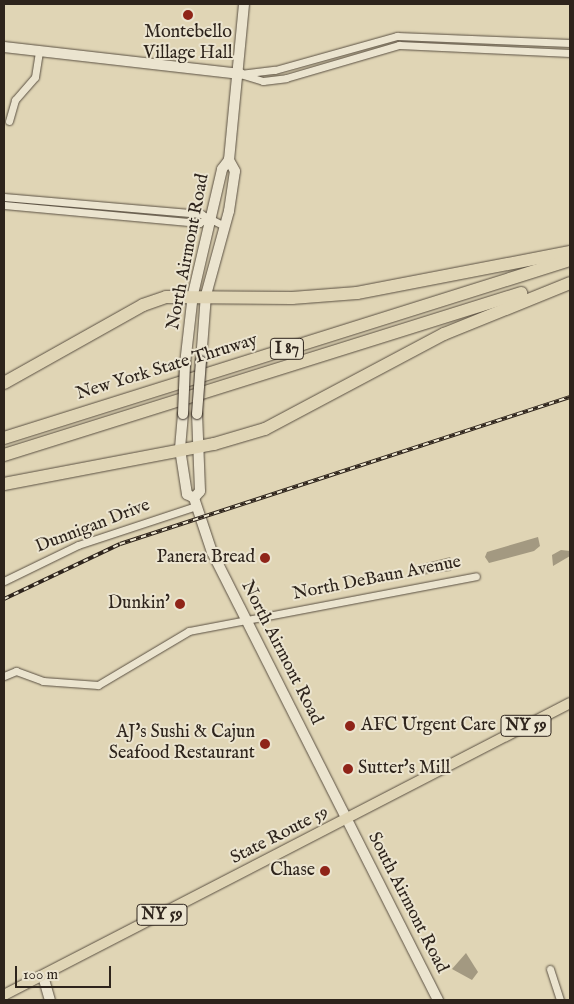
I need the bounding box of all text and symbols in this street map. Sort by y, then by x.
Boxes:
marker: Montebello Village Hall [182,9,194,21]
place label: Montebello Village Hall [143,23,233,66]
street label: North Airmont Road [163,172,215,332]
street label: New York State Thruway [74,330,260,406]
road number: I 87 [270,336,304,362]
street label: Dunnigan Drive [33,495,153,559]
place label: Panera Bread [157,547,255,569]
marker: Panera Bread [259,552,271,564]
street label: North DeBaun Avenue [291,552,463,606]
street label: North Airmont Road [235,578,327,728]
place label: Dunkin' [108,593,170,615]
marker: Dunkin' [174,598,186,610]
road number: NY 59 [500,712,552,739]
place label: AFC Urgent Care [361,715,496,737]
marker: AFC Urgent Care [343,719,357,733]
place label: AJ's Sushi & Cajun Seafood Restaurant [109,723,255,766]
marker: AJ's Sushi & Cajun Seafood Restaurant [259,738,271,750]
place label: Sutter's Mill [358,758,450,780]
marker: Sutter's Mill [342,763,354,775]
street label: State Route 59 [227,802,333,870]
street label: South Airmont Road [362,829,452,977]
place label: Chase [270,860,315,882]
marker: Chase [319,865,331,877]
road number: NY 59 [136,902,188,928]
scale bar [18,956,114,988]
text: 100 m [23,965,58,984]

